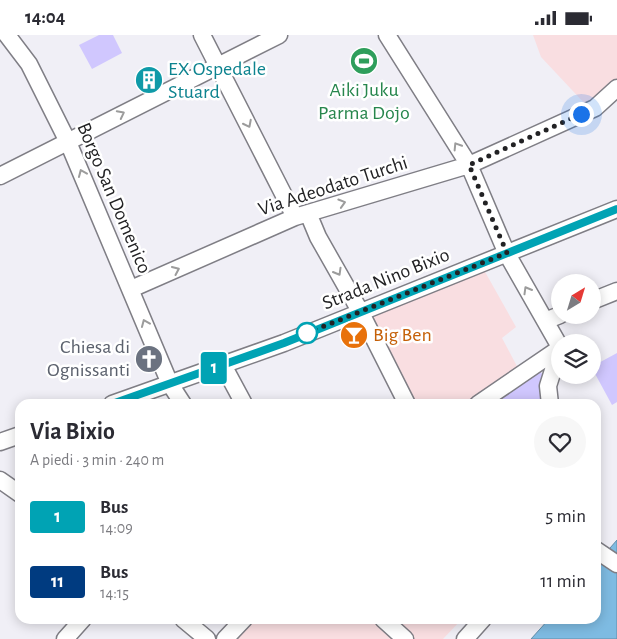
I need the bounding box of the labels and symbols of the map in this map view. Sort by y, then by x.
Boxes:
sports icon: Aiki Juku Parma Dojo [349,46,379,76]
place label: EX Ospedale Stuard [168,59,266,102]
building icon: EX Ospedale Stuard [134,65,164,95]
place label: Aiki Juku Parma Dojo [318,80,410,123]
your location [569,102,594,127]
one-way arrow [116,110,125,120]
one-way arrow [242,119,252,128]
street label: Borgo San Domenico [73,120,155,276]
one-way arrow [454,142,463,152]
street label: Via Adeodato Turchi [256,152,410,220]
one-way arrow [77,169,88,178]
one-way arrow [338,198,346,208]
street label: Strada Nino Bixio [320,244,452,314]
one-way arrow [171,265,180,276]
one-way arrow [332,267,342,276]
north arrow [551,274,601,324]
one-way arrow [524,286,534,295]
one-way arrow [141,319,151,328]
bar icon: Big Ben [339,320,369,350]
unlabelled marker [296,322,318,344]
place label: Big Ben [373,325,432,345]
place label: Chiesa di Ognissanti [47,337,130,380]
church icon: Chiesa di Ognissanti [134,344,164,374]
line badge: 1 [198,352,230,384]

